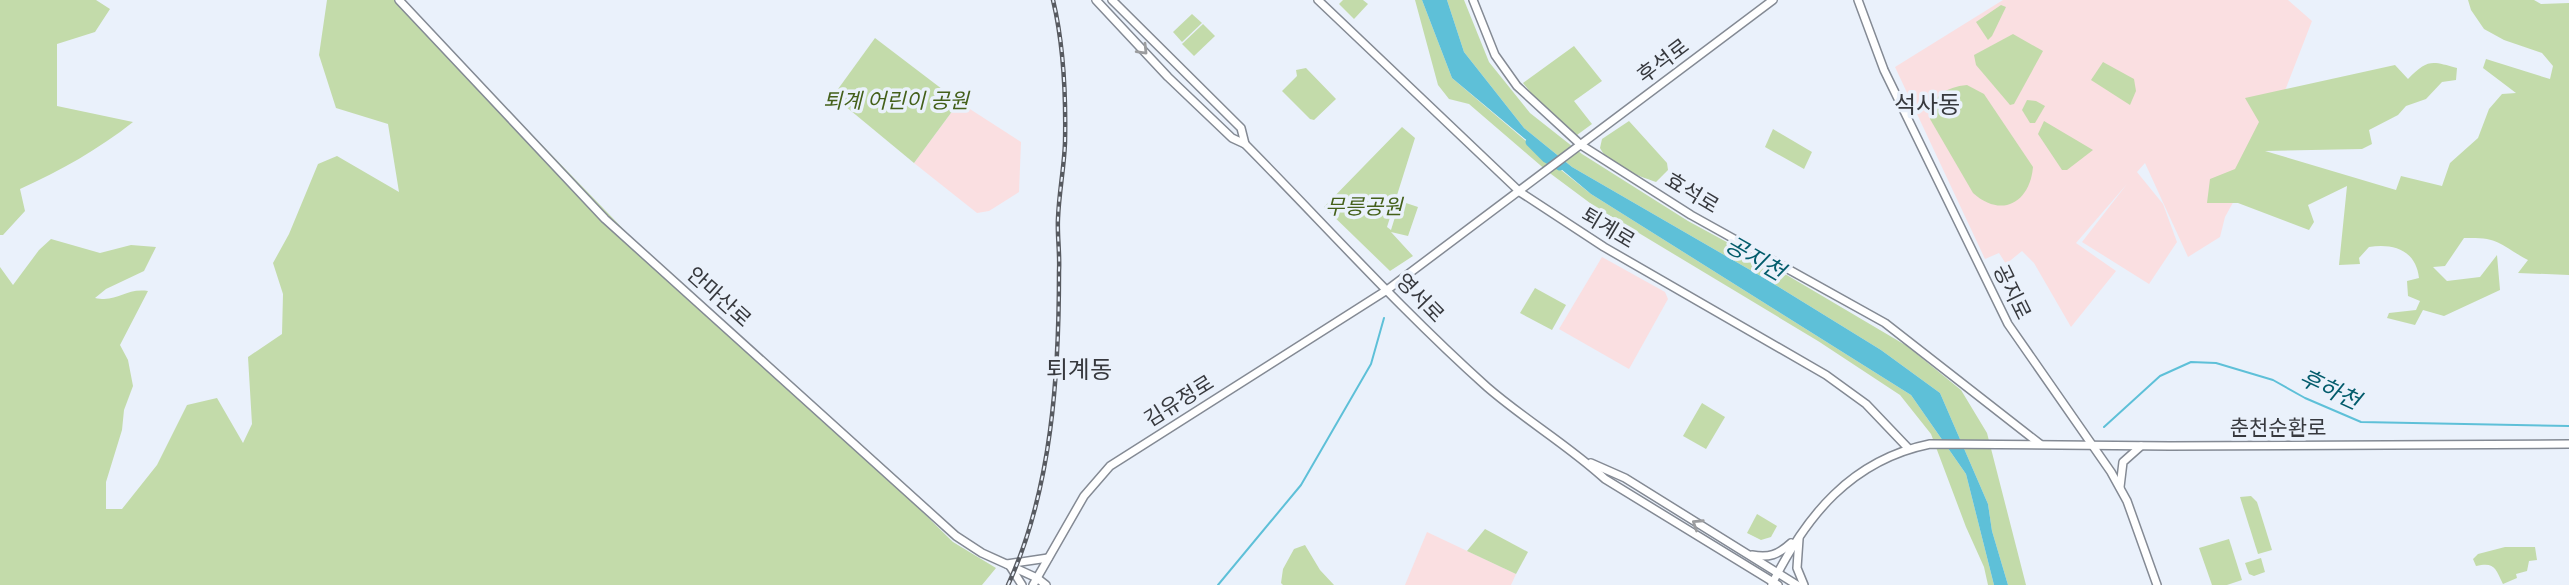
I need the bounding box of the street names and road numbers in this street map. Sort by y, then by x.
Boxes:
street label: 후석로 [1633,34,1693,88]
street label: 효석로 [1661,168,1723,218]
street label: 퇴계로 [1577,203,1639,253]
street label: 공지로 [1989,261,2035,323]
street label: 안마산로 [682,262,756,332]
street label: 영서로 [1391,269,1449,327]
street label: 김유정로 [1140,370,1218,432]
street label: 춘천순환로 [2230,416,2326,440]

